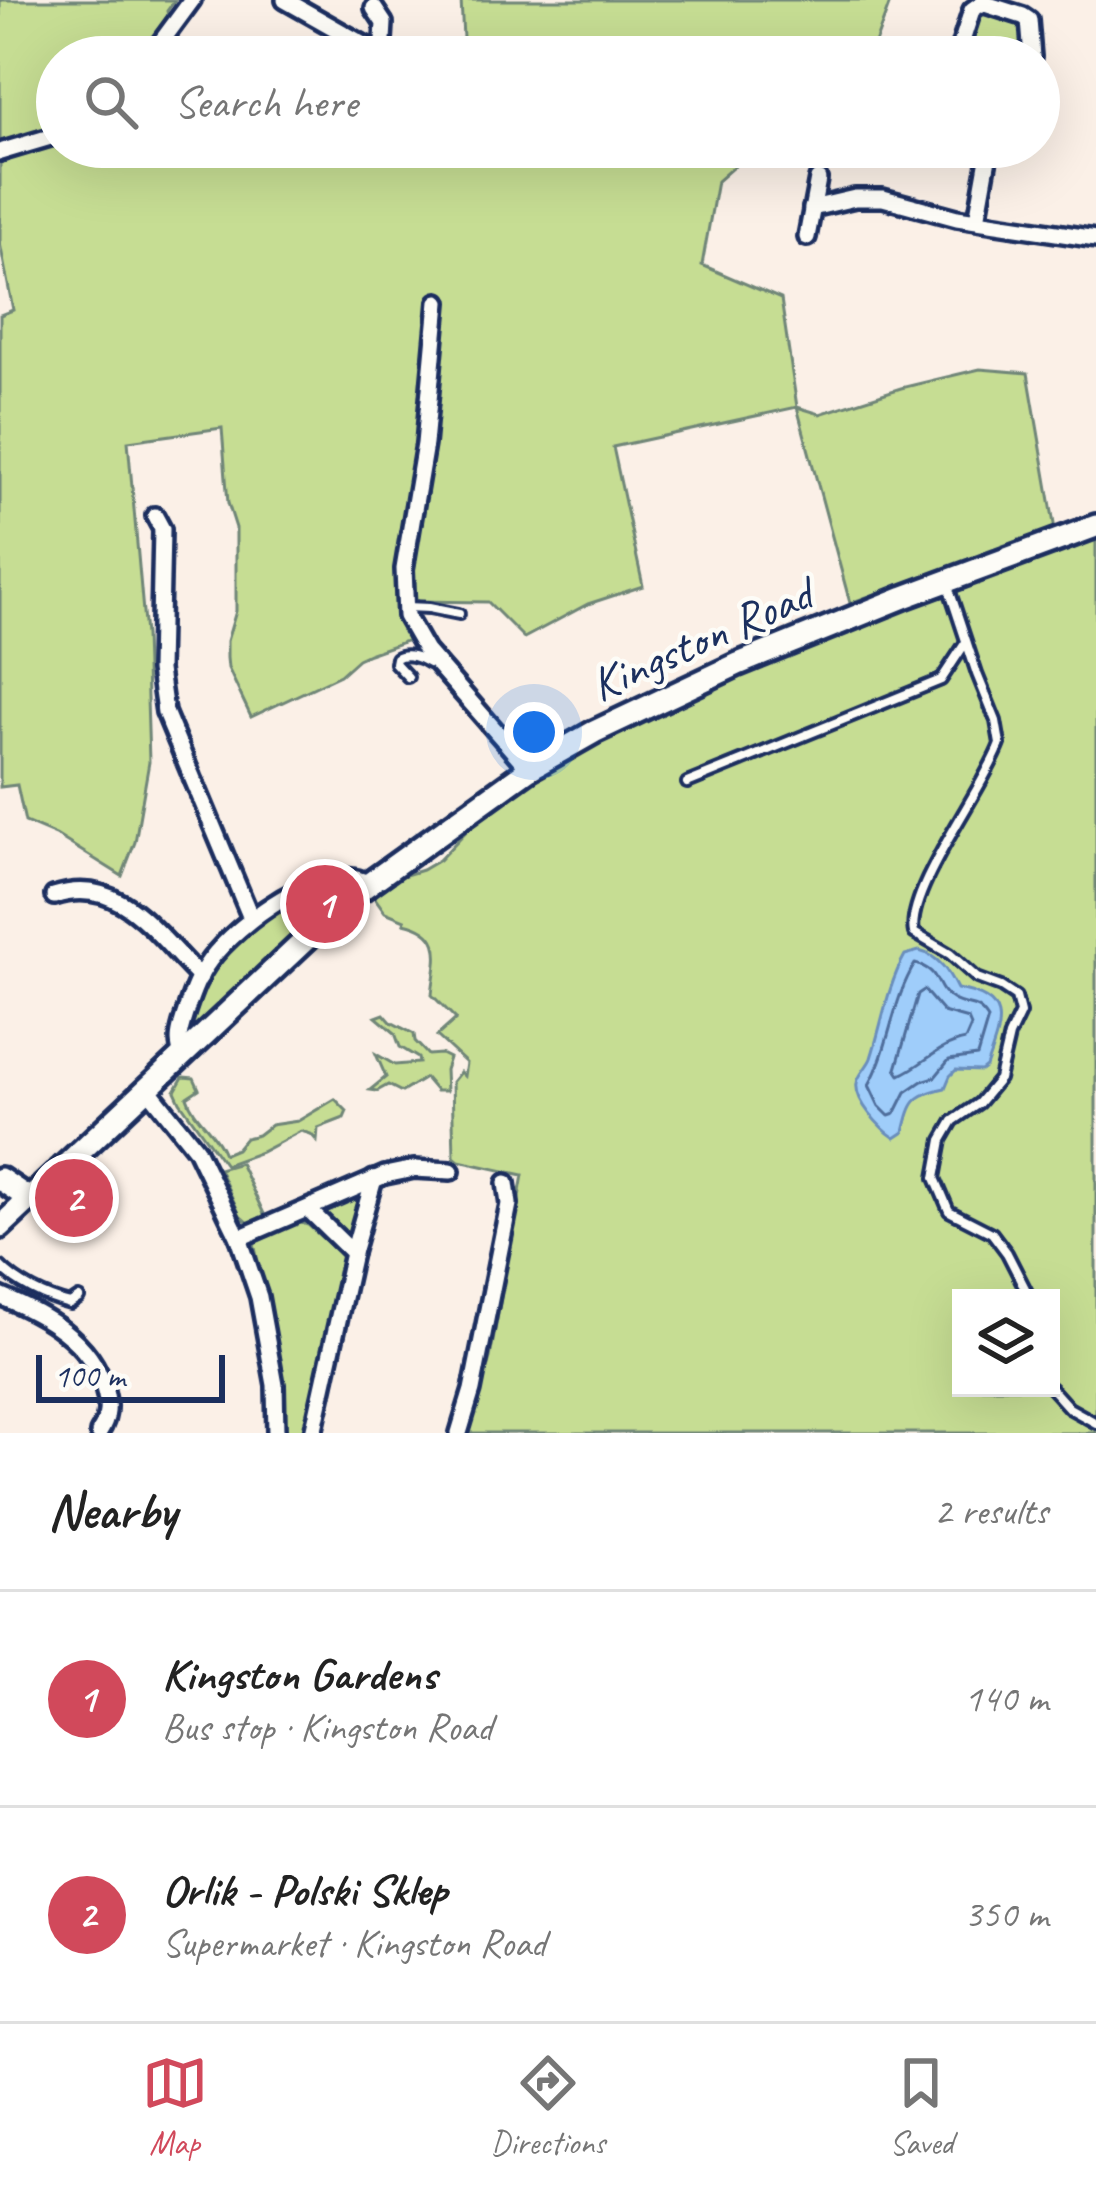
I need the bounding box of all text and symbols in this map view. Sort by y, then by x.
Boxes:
search box [36,36,1060,168]
icon: search [78,69,144,135]
text: Search here [174,74,357,131]
street label: Kingston Road [581,561,827,715]
your location [504,702,564,762]
pin: 1 [286,859,364,949]
pin: 2 [35,1153,113,1243]
map controls [952,1289,1060,1397]
button: layers [952,1289,1060,1397]
scale bar [36,1349,225,1402]
text: 100 m [54,1355,125,1397]
text: Nearby [48,1479,176,1543]
text: 2 results [934,1487,1048,1536]
text: Kingston Gardens [162,1646,436,1703]
text: 1 [78,1674,96,1723]
text: 140 m [964,1674,1048,1723]
text: Bus stop · Kingston Road [162,1703,493,1752]
text: Orlik - Polski Sklep [162,1862,447,1919]
text: 2 [78,1890,96,1939]
text: 350 m [964,1890,1048,1939]
text: Supermarket · Kingston Road [162,1919,546,1968]
tab: Map [142,2050,208,2164]
tab: Directions [491,2050,605,2164]
tab: Saved [888,2050,954,2164]

